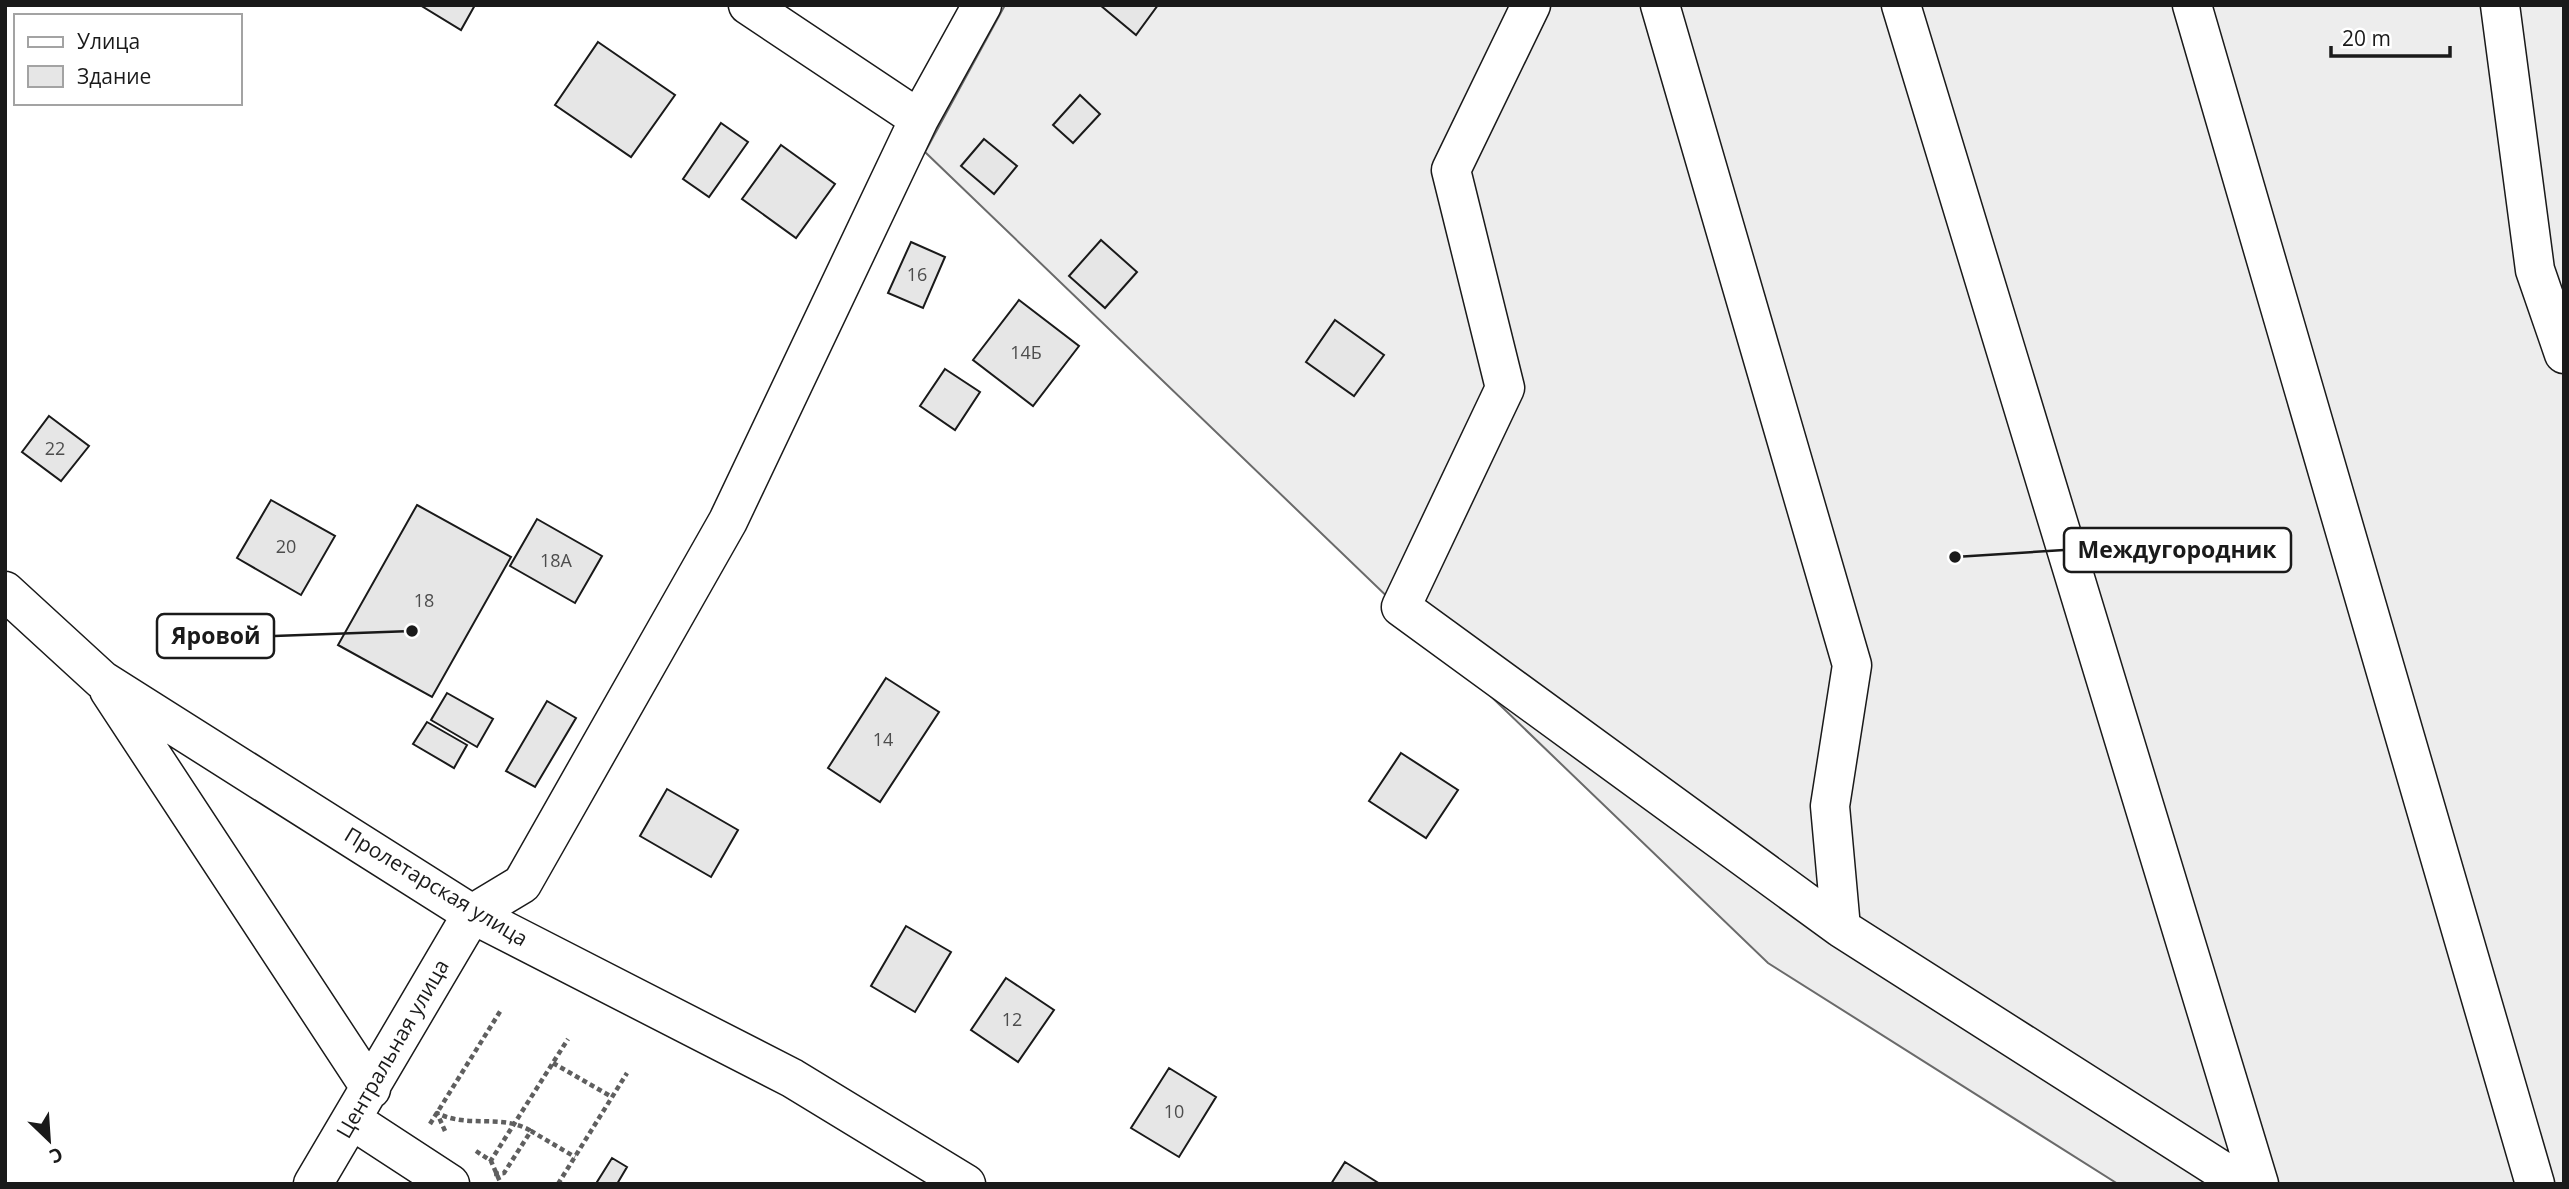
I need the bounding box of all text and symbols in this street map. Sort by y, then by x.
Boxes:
legend [14,14,242,105]
scale bar [2331,14,2450,58]
text: 20 m [2342,24,2391,52]
text: Улица [77,27,140,55]
text: Здание [77,62,151,90]
house number: 16 [907,262,927,286]
house number: 14Б [1010,340,1042,364]
house number: 22 [45,436,65,460]
callout: Междугородник [2064,528,2291,572]
text: Междугородник [2077,533,2277,565]
house number: 20 [276,534,296,558]
house number: 18А [540,548,573,572]
house number: 18 [414,588,434,612]
callout: Яровой [157,614,274,658]
text: Яровой [170,619,261,651]
house number: 14 [873,727,893,751]
street label: Пролетарская улица [340,820,533,952]
street label: Центральная улица [329,954,455,1143]
house number: 12 [1002,1007,1022,1031]
house number: 10 [1164,1099,1184,1123]
north arrow [14,1105,84,1175]
text: С [45,1141,67,1170]

